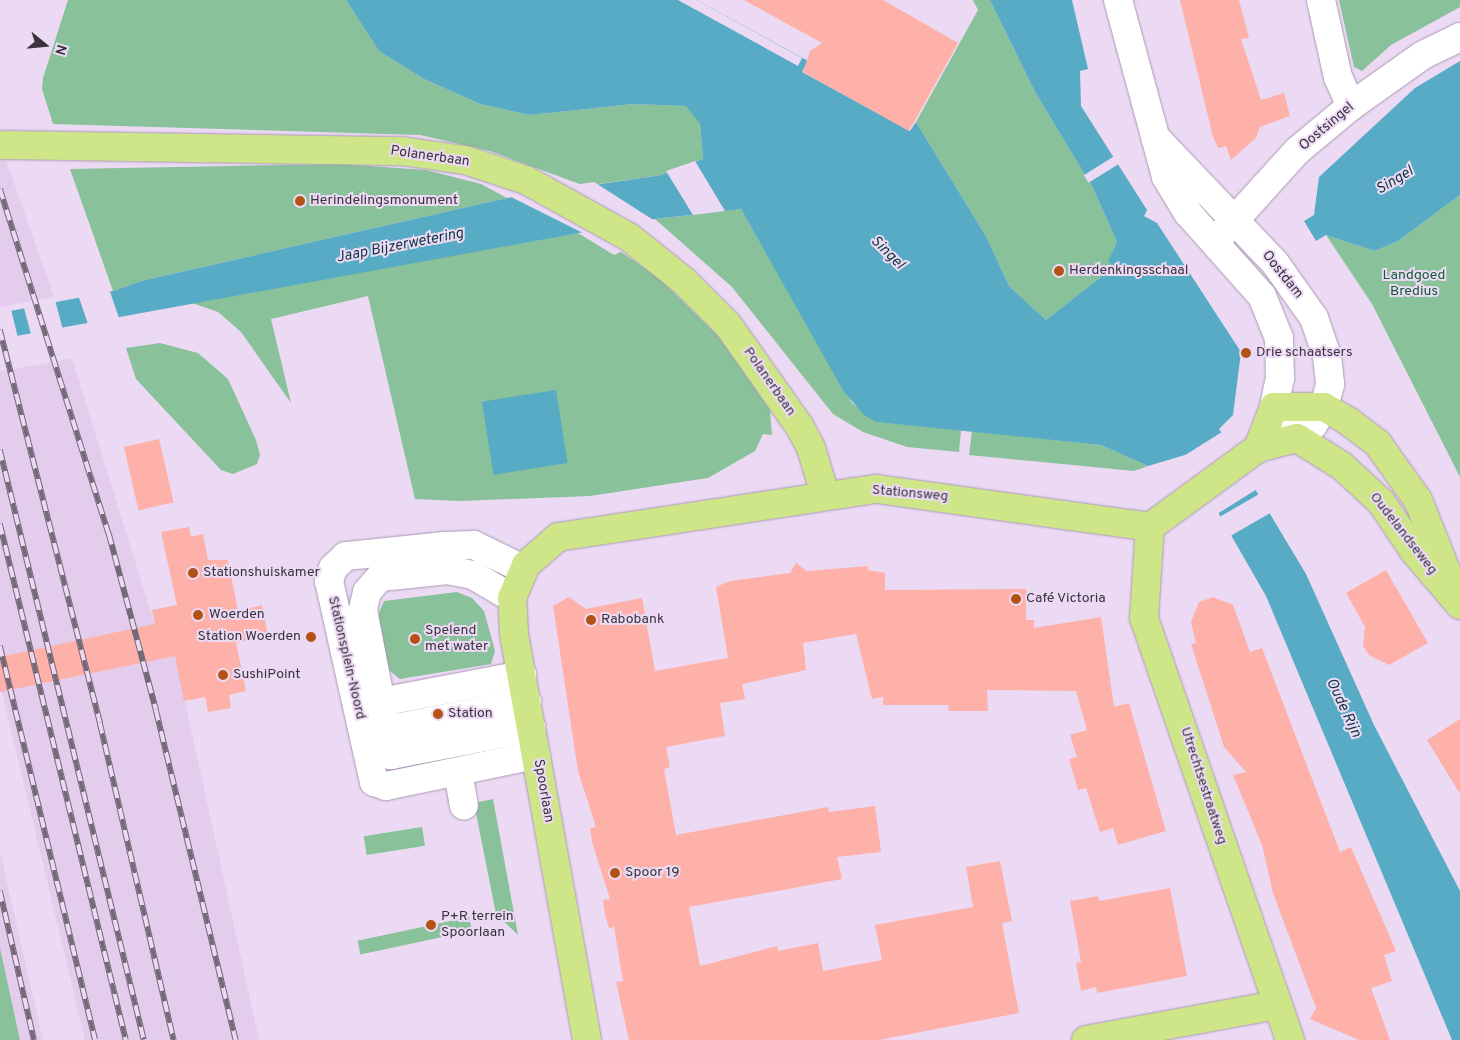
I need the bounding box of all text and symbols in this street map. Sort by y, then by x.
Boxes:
north arrow [20,20,70,70]
text: N [50,42,69,57]
street label: Oostsingel [1296,99,1358,155]
street label: Polanerbaan [389,143,471,171]
water label: Singel [1373,163,1417,199]
place label: Herindelingsmonument [310,193,458,209]
marker: Herindelingsmonument [294,195,306,207]
water label: Jaap Bijzerwetering [335,225,465,267]
water label: Singel [866,232,908,274]
street label: Oostdam [1258,248,1306,302]
place label: Herdenkingsschaal [1069,263,1188,279]
marker: Herdenkingsschaal [1053,265,1065,277]
park label: Landgoed Bredius [1383,268,1445,300]
street label: Polanerbaan [739,344,799,420]
place label: Drie schaatsers [1256,345,1352,361]
marker: Drie schaatsers [1240,347,1252,359]
street label: Stationsweg [871,482,949,506]
street label: Oudelandseweg [1366,489,1440,579]
place label: Stationshuiskamer [203,565,320,581]
marker: Stationshuiskamer [187,567,199,579]
place label: Café Victoria [1026,591,1106,607]
marker: Café Victoria [1010,593,1022,605]
street label: Stationsplein-Noord [324,595,368,721]
place label: Woerden [209,607,265,623]
marker: Woerden [191,608,205,622]
place label: Rabobank [601,612,664,628]
marker: Rabobank [585,614,597,626]
place label: Spelend met water [425,623,488,656]
place label: Station Woerden [197,629,301,645]
marker: Station Woerden [305,631,317,643]
marker: Spelend met water [409,633,421,645]
place label: SushiPoint [233,667,300,683]
marker: SushiPoint [217,669,229,681]
water label: Oude Rijn [1321,675,1365,741]
place label: Station [448,706,493,722]
marker: Station [432,708,444,720]
street label: Utrechtsestraatweg [1176,725,1230,847]
street label: Spoorlaan [529,758,557,824]
place label: Spoor 19 [625,865,680,881]
marker: Spoor 19 [609,867,621,879]
place label: P+R terrein Spoorlaan [441,909,514,942]
marker: P+R terrein Spoorlaan [425,919,437,931]

